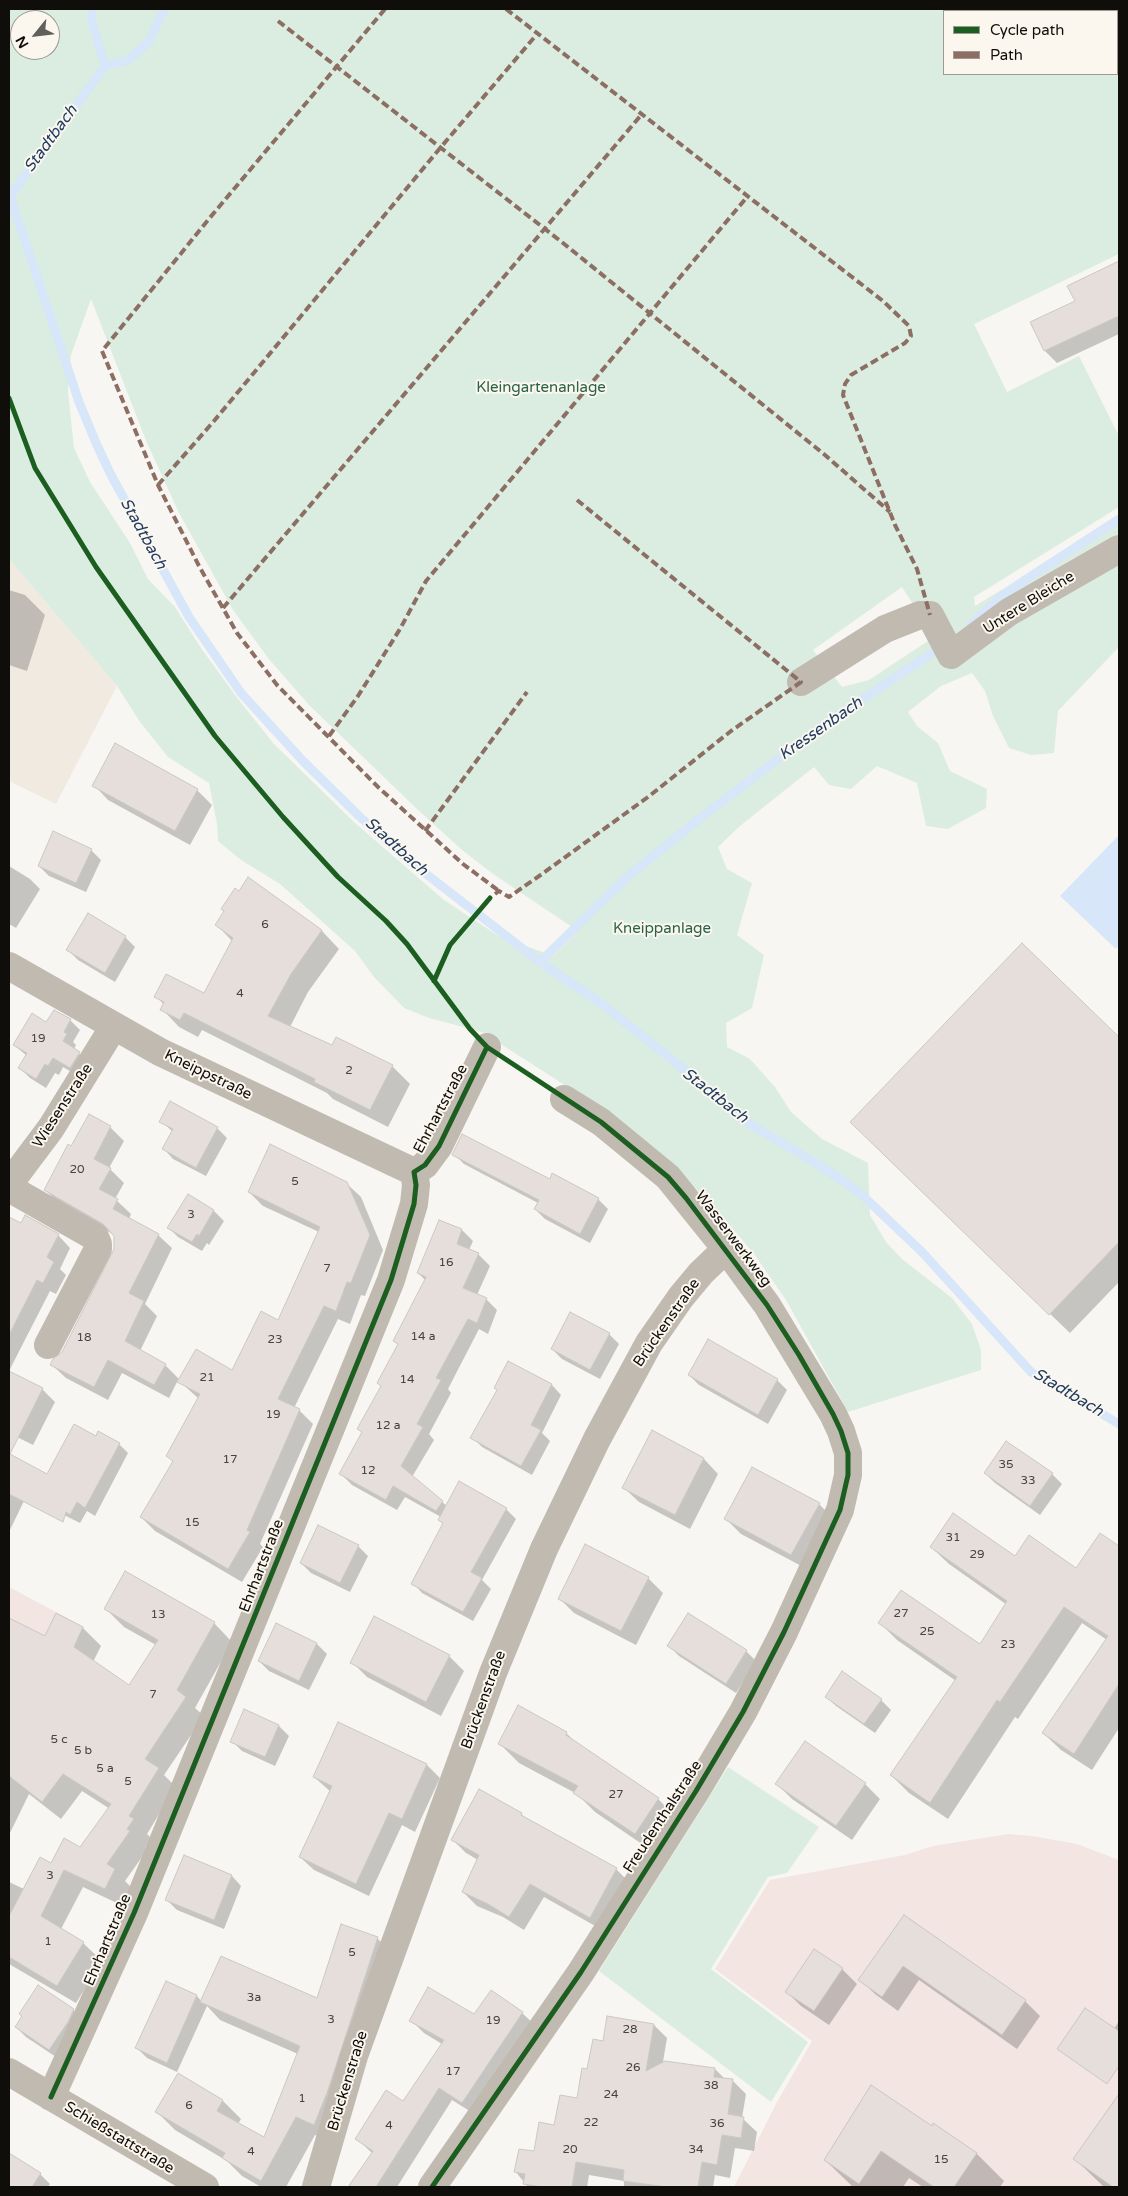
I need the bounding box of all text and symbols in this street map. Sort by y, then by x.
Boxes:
north arrow [10,10,60,60]
legend [943,10,1118,75]
text: Cycle path [990,21,1064,39]
text: N [12,33,32,51]
text: Path [990,46,1023,64]
water label: Stadtbach [20,102,82,176]
park label: Kleingartenanlage [476,379,606,397]
water label: Stadtbach [116,495,170,573]
street label: Untere Bleiche [980,568,1078,638]
water label: Kressenbach [776,693,866,765]
water label: Stadtbach [361,814,431,880]
house number: 6 [261,918,269,932]
park label: Kneippanlage [613,920,711,938]
house number: 4 [236,987,244,1001]
house number: 19 [30,1032,46,1046]
street label: Kneippstraße [161,1046,255,1104]
street label: Wiesenstraße [29,1061,97,1151]
street label: Ehrhartstraße [410,1061,472,1157]
house number: 2 [345,1064,353,1078]
water label: Stadtbach [678,1064,752,1128]
house number: 20 [69,1163,85,1177]
house number: 5 [291,1175,299,1189]
street label: Wasserwerkweg [691,1187,775,1291]
house number: 3 [187,1208,195,1222]
house number: 16 [438,1256,454,1270]
house number: 7 [323,1262,331,1276]
street label: Brückenstraße [630,1275,704,1371]
house number: 14 a [411,1330,435,1344]
house number: 18 [76,1331,92,1345]
house number: 23 [267,1333,283,1347]
water label: Stadtbach [1030,1365,1106,1421]
house number: 21 [199,1371,215,1385]
house number: 14 [399,1373,415,1387]
house number: 19 [265,1408,281,1422]
house number: 12 a [376,1419,400,1433]
house number: 17 [222,1453,238,1467]
house number: 35 [998,1458,1014,1472]
house number: 12 [360,1464,376,1478]
house number: 33 [1020,1474,1036,1488]
house number: 15 [184,1516,200,1530]
street label: Ehrhartstraße [236,1517,288,1615]
house number: 31 [945,1531,961,1545]
house number: 29 [969,1548,985,1562]
house number: 27 [893,1607,909,1621]
house number: 13 [150,1608,166,1622]
house number: 25 [919,1625,935,1639]
house number: 23 [1000,1638,1016,1652]
street label: Brückenstraße [458,1648,510,1752]
house number: 7 [149,1688,157,1702]
house number: 5 c [50,1733,68,1747]
house number: 5 b [74,1744,92,1758]
street label: Freudenthalstraße [620,1757,706,1877]
house number: 5 a [96,1762,114,1776]
house number: 5 [124,1775,132,1789]
house number: 27 [608,1788,624,1802]
house number: 3 [46,1869,54,1883]
street label: Ehrhartstraße [81,1891,135,1989]
house number: 1 [44,1935,52,1949]
house number: 5 [348,1946,356,1960]
house number: 3a [247,1991,261,2005]
house number: 3 [327,2013,335,2027]
house number: 19 [485,2014,501,2028]
house number: 28 [622,2023,638,2037]
street label: Brückenstraße [324,2029,372,2133]
house number: 26 [625,2061,641,2075]
house number: 17 [445,2065,461,2079]
house number: 38 [703,2079,719,2093]
house number: 24 [603,2088,619,2102]
house number: 1 [298,2092,306,2106]
street label: Schießstattstraße [61,2098,177,2178]
house number: 6 [185,2099,193,2113]
house number: 22 [583,2116,599,2130]
house number: 36 [709,2117,725,2131]
house number: 4 [385,2119,393,2133]
house number: 20 [562,2143,578,2157]
house number: 34 [688,2143,704,2157]
house number: 4 [247,2145,255,2159]
house number: 15 [933,2153,949,2167]

